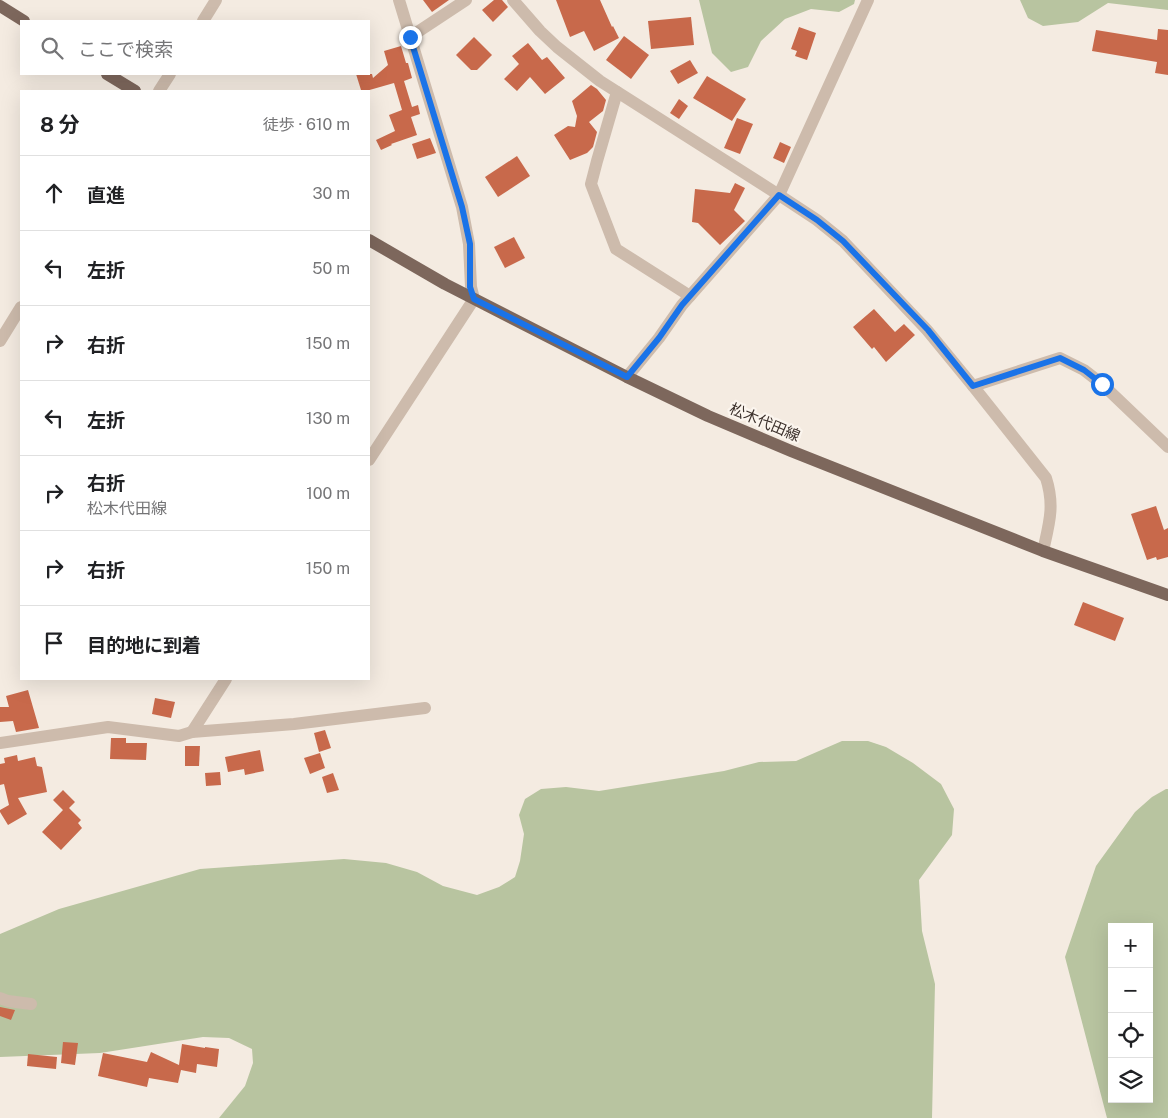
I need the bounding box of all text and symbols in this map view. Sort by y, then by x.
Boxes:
search box [20,20,370,75]
route end [399,26,422,49]
icon: search [38,34,66,62]
text: ここで検索 [78,38,173,60]
text: 8 分 [40,112,80,137]
text: 徒歩 · 610 m [263,115,350,134]
icon: ahead [40,179,68,207]
text: 直進 [87,184,125,206]
text: 30 m [313,184,350,203]
icon: left [40,254,68,282]
text: 左折 [87,259,125,281]
text: 50 m [312,259,350,278]
icon: right [40,329,68,357]
text: 右折 [87,334,125,356]
text: 150 m [306,334,350,353]
route start [1091,373,1114,396]
street label: 松木代田線 [727,400,803,444]
icon: left [40,404,68,432]
text: 左折 [87,409,125,431]
text: 130 m [306,409,350,428]
text: 右折 [87,472,125,494]
icon: right [40,479,68,507]
text: 100 m [306,484,350,503]
text: 松木代田線 [87,499,167,518]
icon: right [40,554,68,582]
text: 右折 [87,559,125,581]
text: 150 m [306,559,350,578]
icon: arrive [40,629,68,657]
text: 目的地に到着 [87,634,201,656]
map controls [1108,923,1153,1103]
button: + [1108,923,1153,968]
button: − [1108,968,1153,1013]
button: locate [1108,1013,1153,1058]
button: layers [1108,1058,1153,1103]

